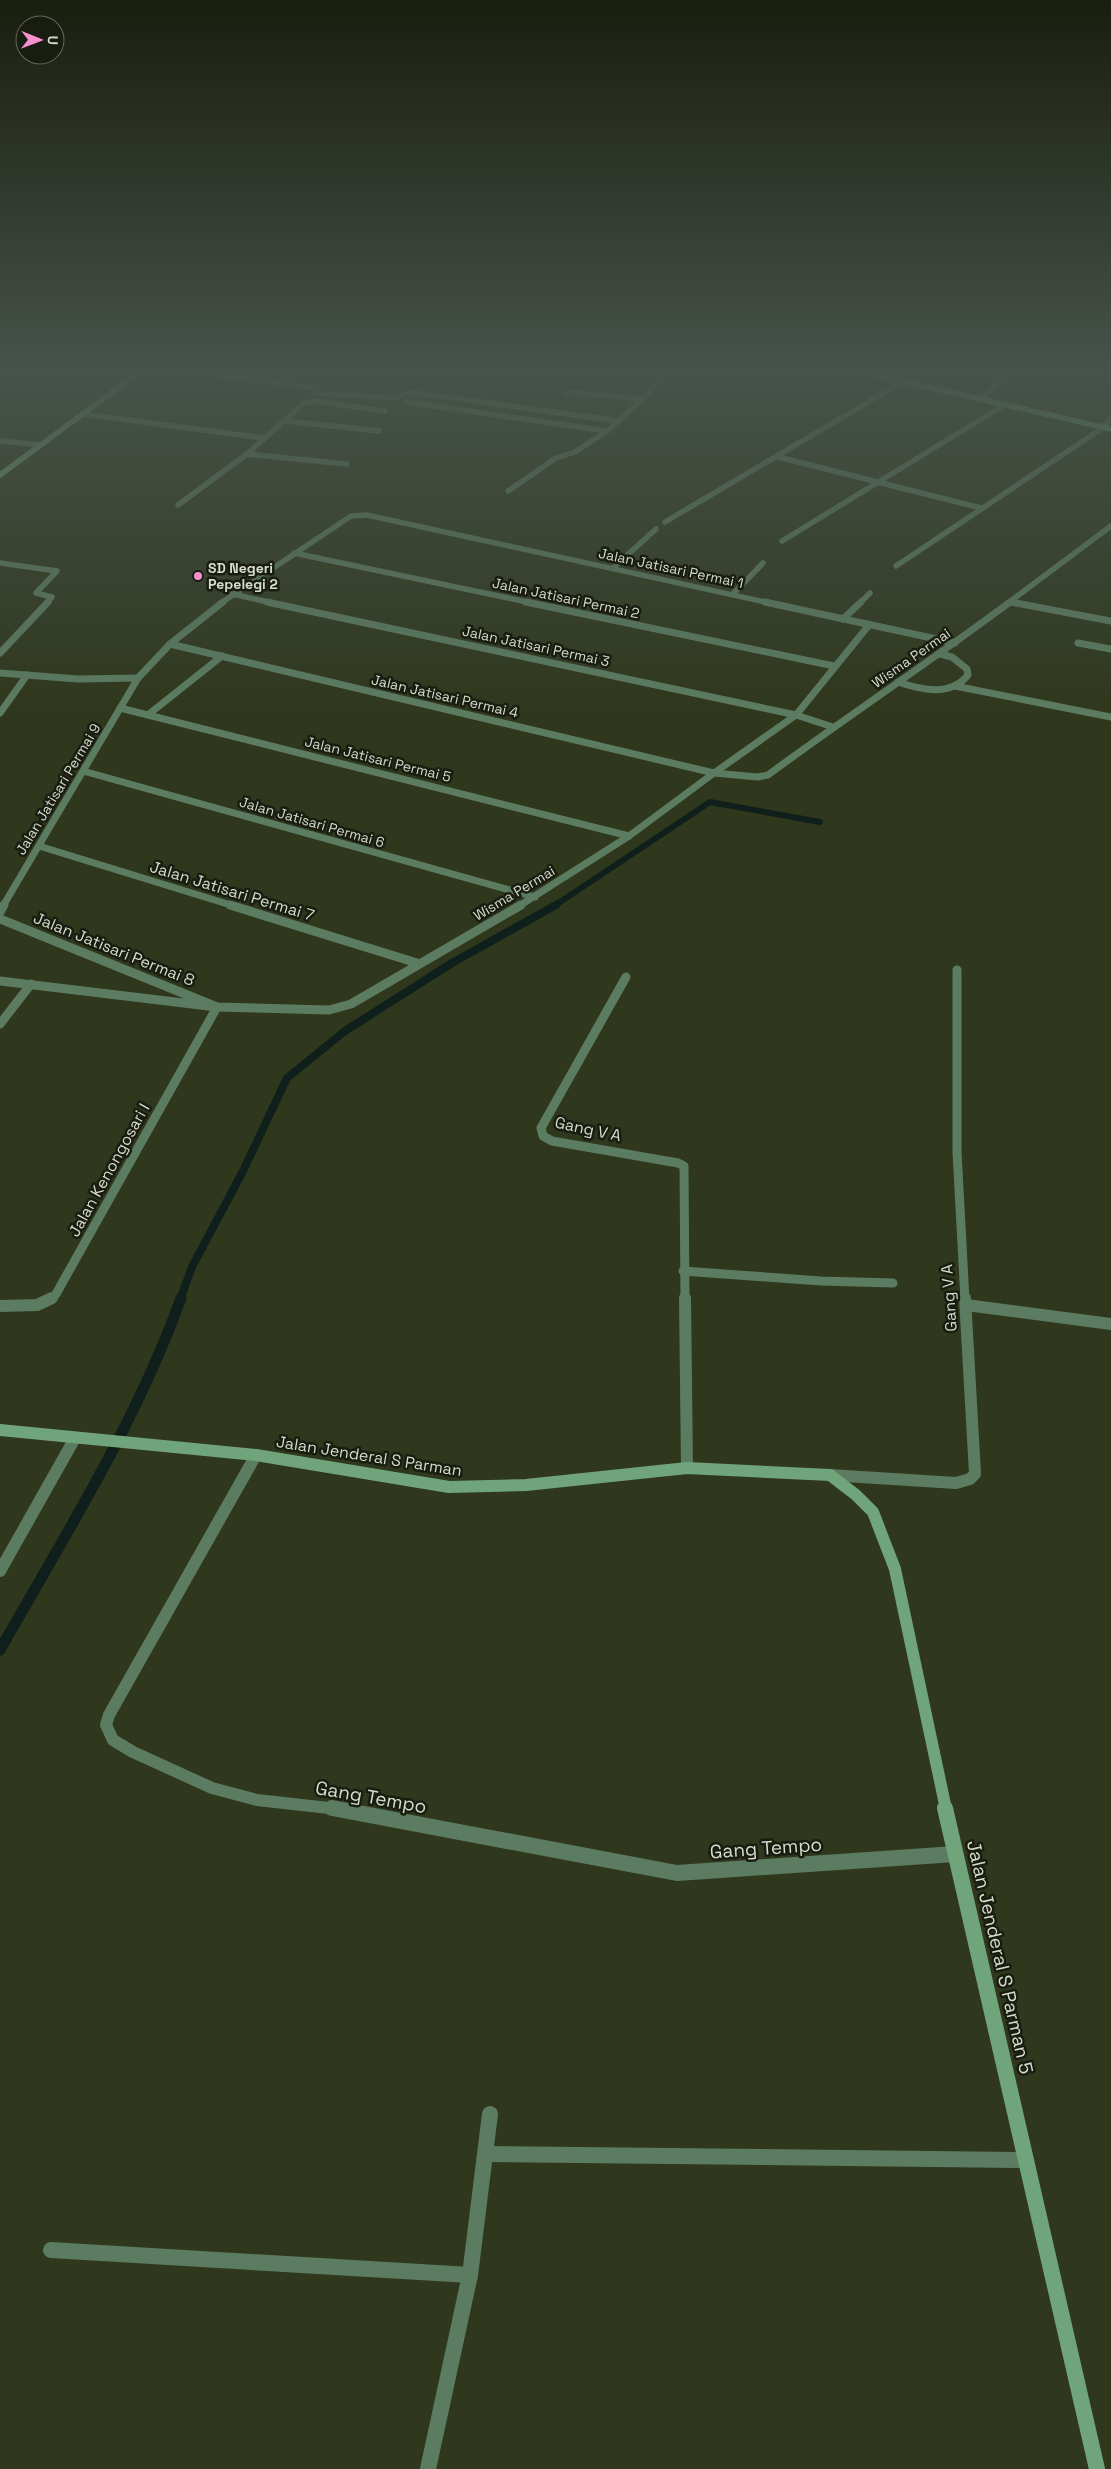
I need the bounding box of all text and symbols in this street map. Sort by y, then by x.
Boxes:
north arrow [15,15,65,65]
text: U [44,35,62,45]
street label: Jalan Jatisari Permai 1 [597,544,745,592]
place label: SD Negeri Pepelegi 2 [208,559,278,593]
marker: SD Negeri Pepelegi 2 [192,570,204,582]
street label: Jalan Jatisari Permai 2 [491,574,641,622]
street label: Jalan Jatisari Permai 3 [461,622,611,670]
street label: Wisma Permai [868,624,954,692]
street label: Jalan Jatisari Permai 4 [370,670,521,722]
street label: Jalan Jatisari Permai 9 [12,720,104,858]
street label: Jalan Jatisari Permai 5 [303,732,453,786]
street label: Jalan Jatisari Permai 6 [237,793,387,851]
street label: Jalan Jatisari Permai 7 [147,856,317,926]
street label: Wisma Permai [470,862,558,924]
street label: Jalan Jatisari Permai 8 [30,907,198,991]
street label: Jalan Kenongosari I [64,1100,154,1240]
street label: Gang V A [553,1112,623,1146]
street label: Gang V A [936,1264,962,1332]
street label: Jalan Jenderal S Parman [275,1431,463,1481]
street label: Gang Tempo [313,1775,429,1819]
street label: Gang Tempo [709,1832,823,1864]
street label: Jalan Jenderal S Parman 5 [961,1838,1039,2076]

